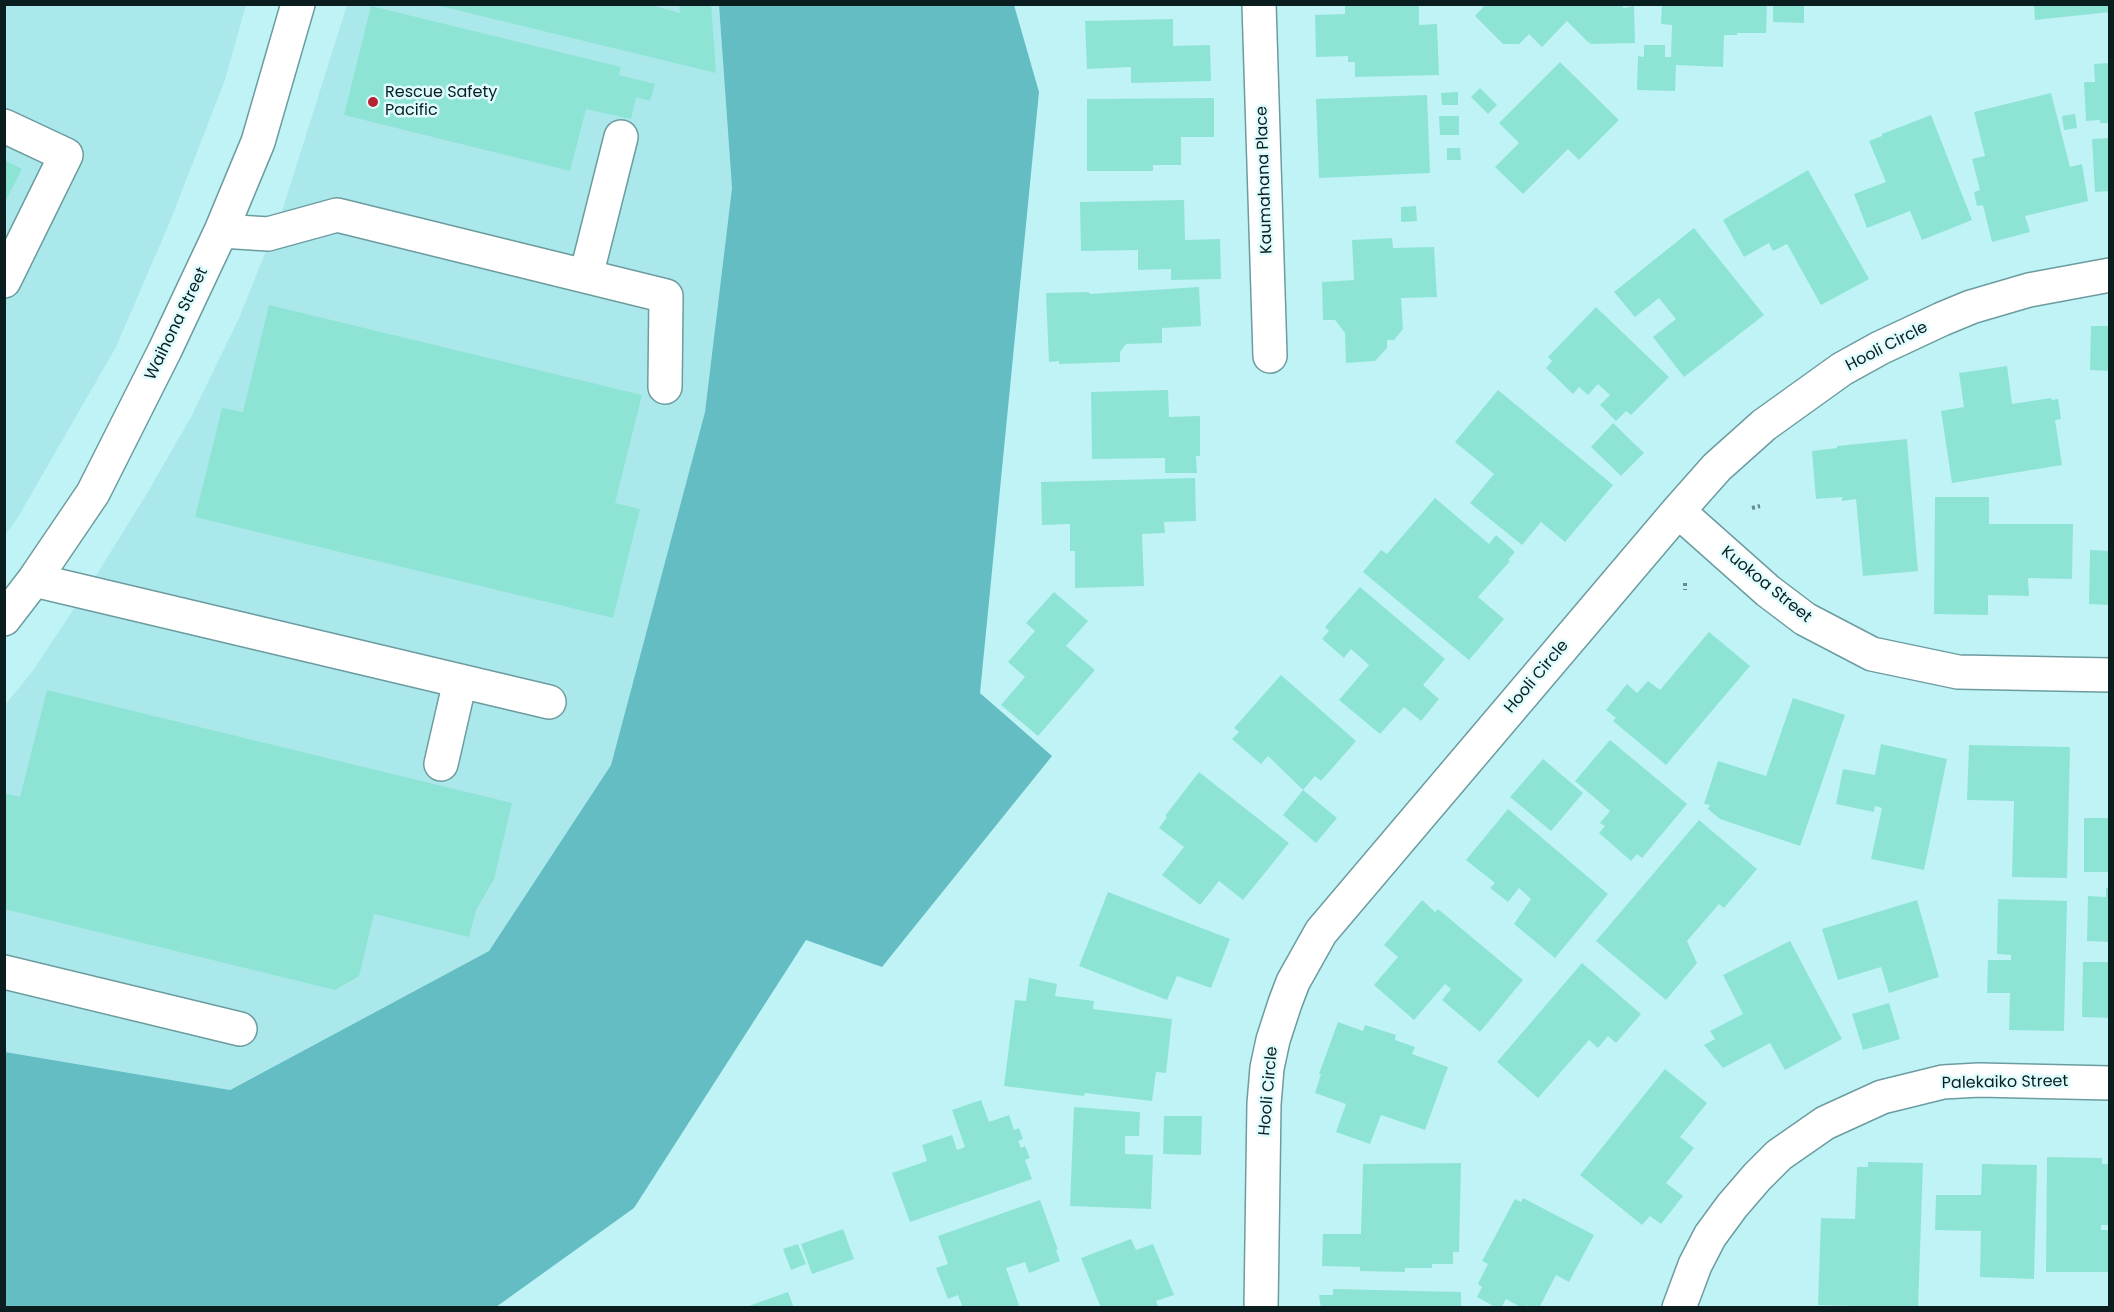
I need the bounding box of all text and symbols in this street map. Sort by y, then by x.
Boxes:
place label: Rescue Safety Pacific [385,83,497,121]
marker: Rescue Safety Pacific [366,95,380,109]
street label: Kaumahana Place [1253,106,1277,254]
street label: Waihona Street [141,265,213,383]
street label: Hooli Circle [1843,318,1931,376]
street label: Kuokoa Street [1717,543,1815,627]
street label: Hooli Circle [1501,637,1573,717]
street label: Hooli Circle [1256,1046,1282,1136]
street label: Palekaiko Street [1942,1072,2068,1094]

